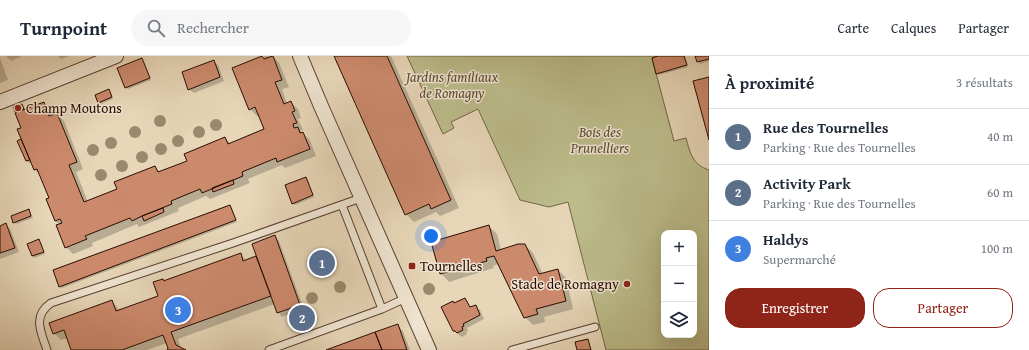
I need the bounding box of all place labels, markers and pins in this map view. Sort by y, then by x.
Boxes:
place label: Champ Moutons [26,98,122,118]
marker: Champ Moutons [13,103,23,113]
pin: 1 [309,248,335,278]
place label: Tournelles [420,256,482,276]
marker: Tournelles [407,261,417,271]
place label: Stade de Romagny [511,274,619,294]
marker: Stade de Romagny [622,279,632,289]
pin: 3 [165,295,191,325]
pin: 2 [289,303,315,333]

